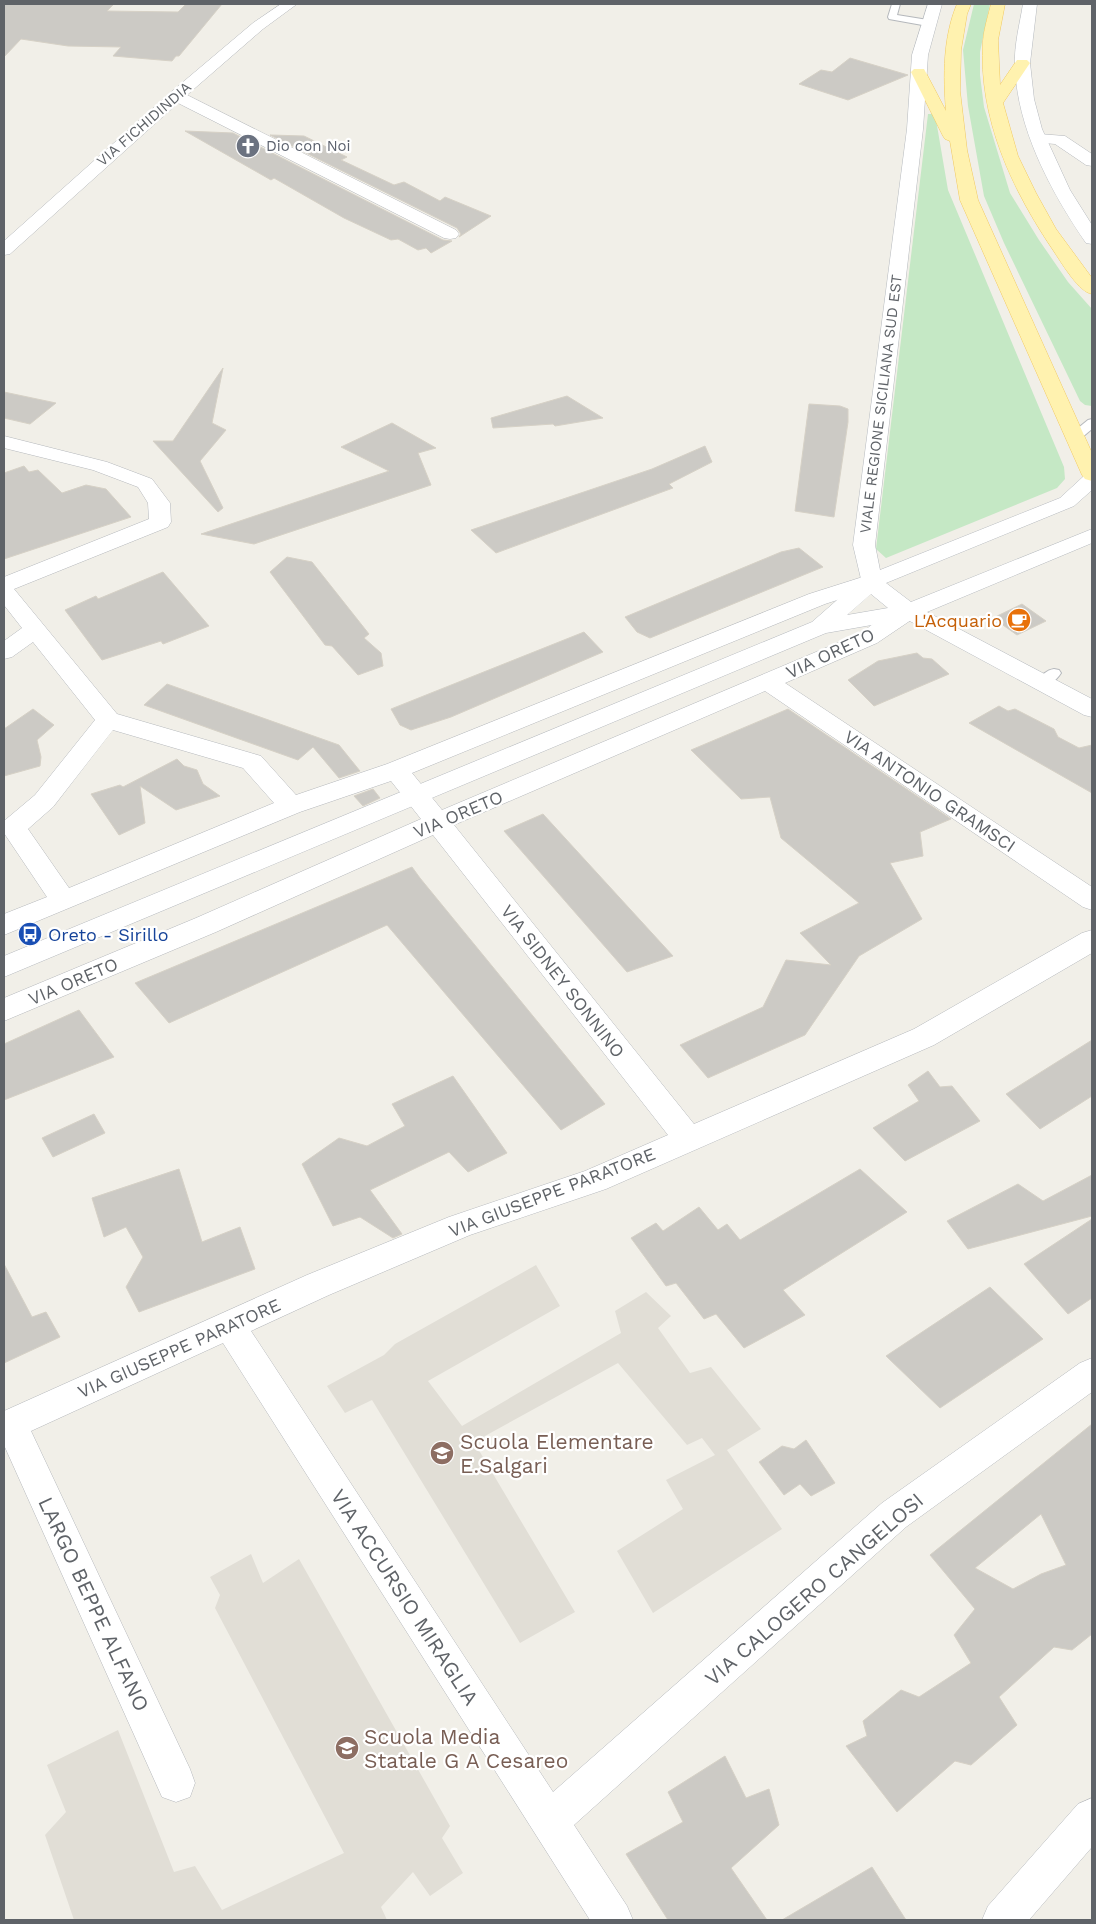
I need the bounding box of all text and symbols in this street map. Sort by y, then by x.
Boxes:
street label: VIA FICHIDINDIA [93,78,195,170]
church icon: Dio con Noi [235,133,261,159]
place label: Dio con Noi [266,137,351,155]
street label: VIALE REGIONE SICILIANA SUD EST [856,274,906,534]
cafe icon: L'Acquario [1006,607,1032,633]
place label: L'Acquario [914,610,1002,631]
street label: VIA ORETO [782,623,878,683]
street label: VIA ANTONIO GRAMSCI [840,726,1020,856]
street label: VIA ORETO [410,786,506,842]
street label: VIA SIDNEY SONNINO [497,900,629,1062]
bus stop icon: Oreto - Sirillo [17,921,43,947]
place label: Oreto - Sirillo [48,924,169,945]
street label: VIA ORETO [25,953,121,1009]
street label: VIA GIUSEPPE PARATORE [446,1143,658,1241]
street label: VIA GIUSEPPE PARATORE [74,1294,284,1402]
place label: Scuola Elementare E.Salgari [460,1429,654,1478]
school or university icon: Scuola Elementare E.Salgari [429,1440,455,1466]
street label: VIA ACCURSIO MIRAGLIA [326,1484,484,1710]
street label: VIA CALOGERO CANGELOSI [700,1487,928,1691]
street label: LARGO BEPPE ALFANO [33,1493,155,1715]
place label: Scuola Media Statale G A Cesareo [364,1724,568,1773]
school or university icon: Scuola Media Statale G A Cesareo [334,1735,360,1761]

